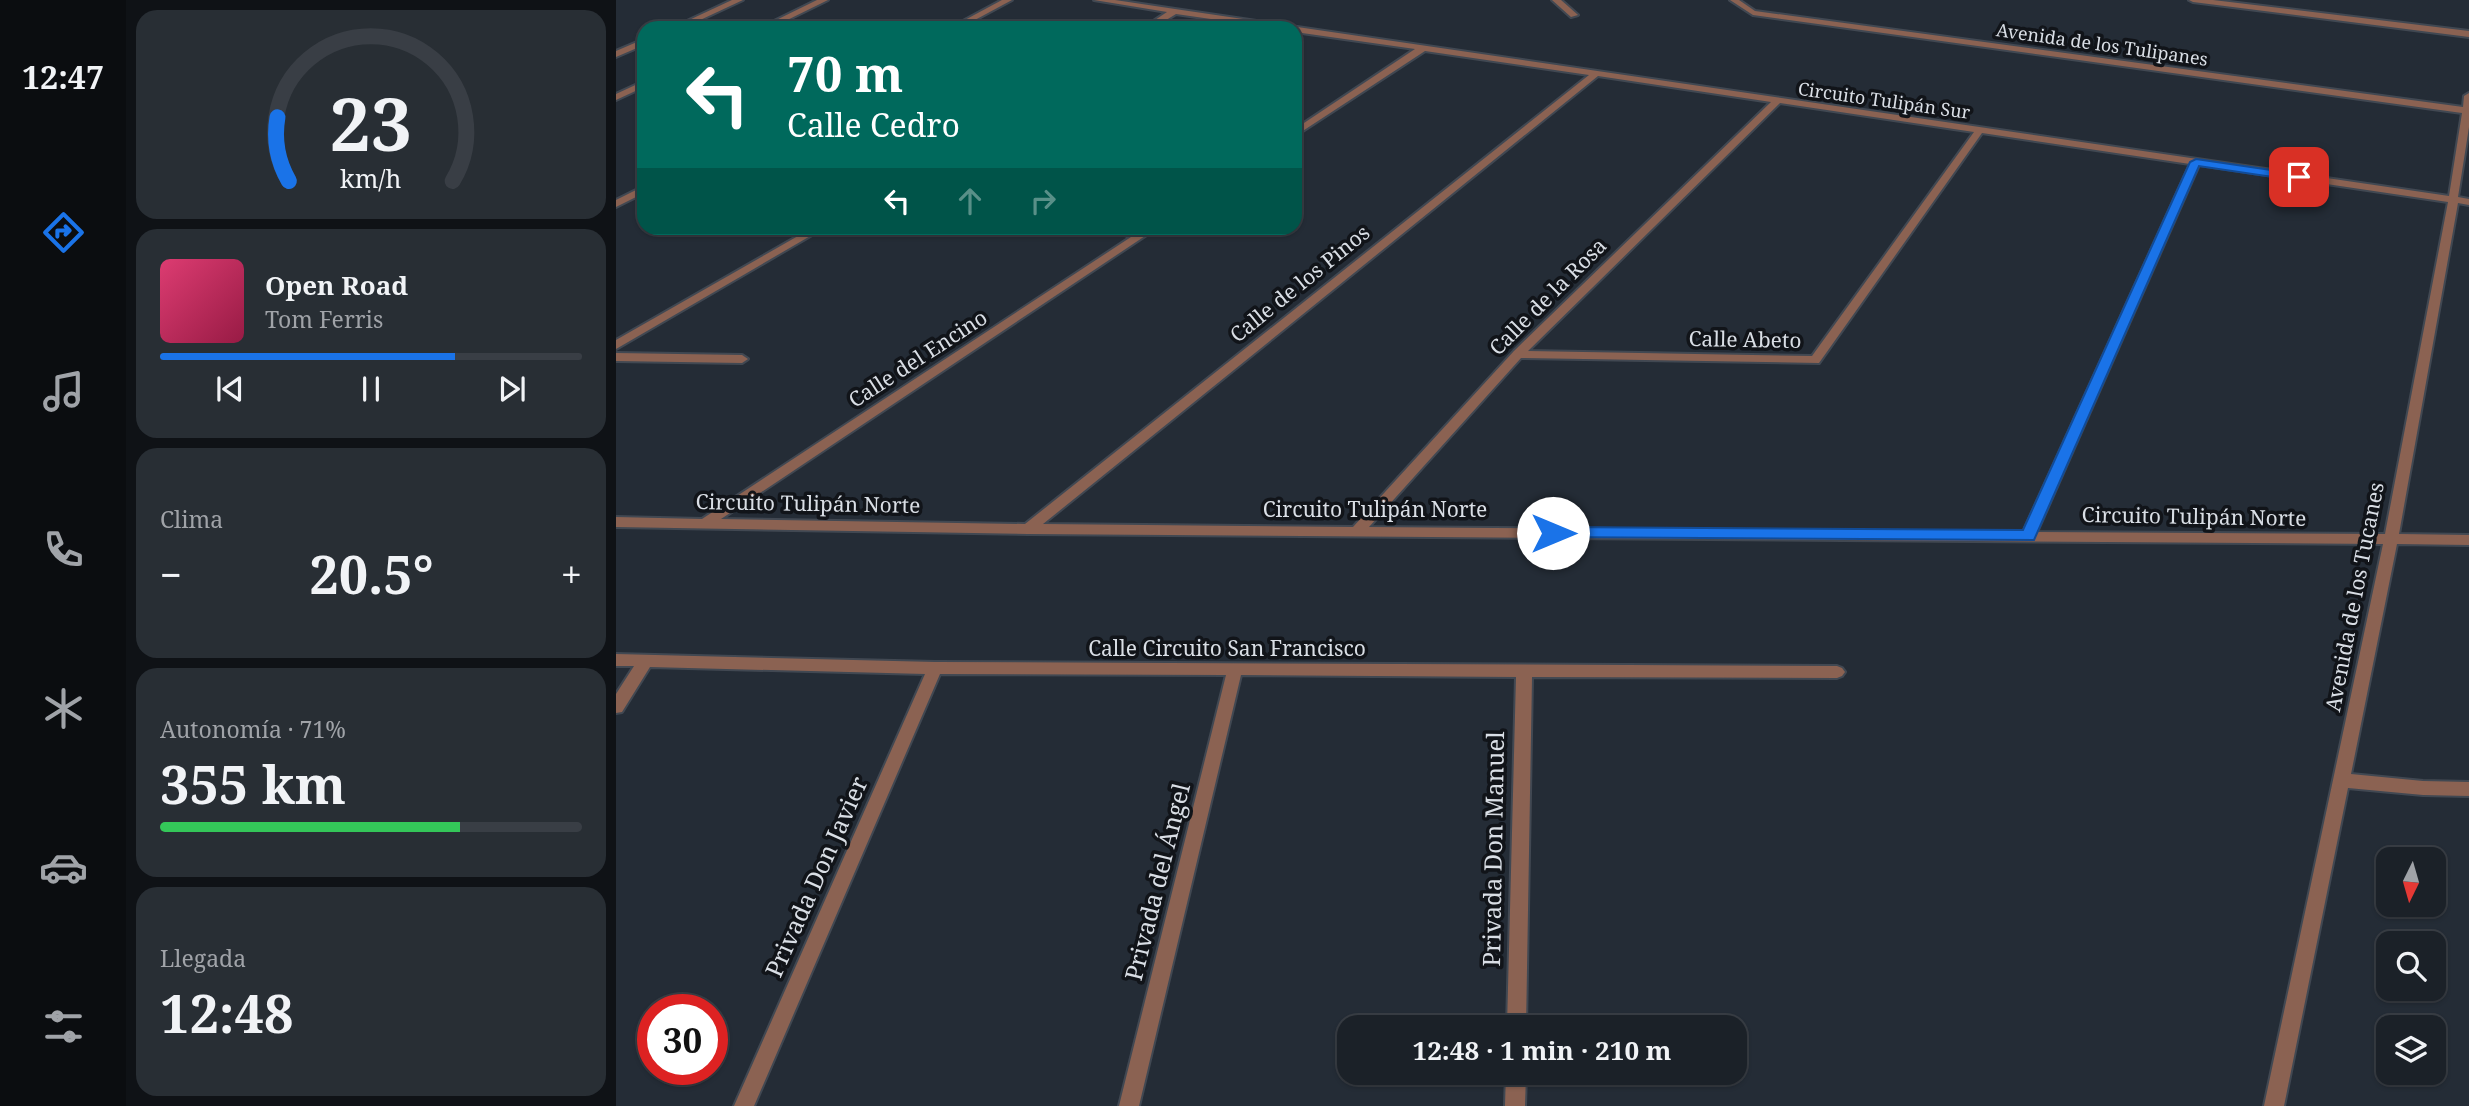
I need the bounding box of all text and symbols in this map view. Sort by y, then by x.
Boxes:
street label: Avenida de los Tulipanes [1995,17,2209,71]
text: 70 m [787,40,903,106]
icon: left [672,49,763,140]
text: 12:47 [22,55,104,98]
text: 23 [330,73,412,172]
street label: Circuito Tulipán Sur [1796,76,1972,124]
text: Calle Cedro [787,103,960,146]
pin [2269,147,2329,207]
icon: arrive [2280,158,2318,196]
text: km/h [340,160,402,194]
icon: left [878,182,916,220]
icon: ahead [951,182,989,220]
icon: right [1024,182,1062,220]
icon: directions [39,208,88,257]
street label: Calle de los Pinos [1224,218,1375,348]
street label: Calle de la Rosa [1483,232,1612,361]
text: Open Road [265,267,408,303]
text: Tom Ferris [265,303,383,335]
street label: Calle del Encino [843,303,992,413]
street label: Calle Abeto [1688,324,1802,354]
icon: music [39,367,88,416]
icon: previous [211,370,249,408]
icon: pause [352,370,390,408]
icon: next [493,370,531,408]
street label: Avenida de los Tucanes [2318,480,2390,714]
street label: Circuito Tulipán Norte [695,487,921,519]
street label: Circuito Tulipán Norte [1263,495,1487,523]
position arrow [1516,496,1590,570]
street label: Circuito Tulipán Norte [2081,500,2307,532]
text: Clima [160,503,223,535]
icon: phone [39,525,88,574]
text: 20.5° [309,538,434,609]
text: − [160,548,182,600]
text: + [561,548,582,600]
street label: Calle Circuito San Francisco [1088,634,1366,662]
icon: climate [39,684,88,733]
text: Autonomía · 71% [160,713,346,745]
street label: Privada Don Manuel [1474,730,1511,967]
text: 355 km [160,748,346,819]
street label: Privada Don Javier [757,771,875,982]
street label: Privada del Ángel [1116,779,1197,984]
icon: car [39,843,88,892]
north arrow [2376,847,2446,917]
map controls [2376,847,2446,1085]
button: search [2376,931,2446,1001]
text: Llegada [160,942,246,974]
text: 12:48 [160,977,293,1048]
speed limit sign: 30 [637,994,728,1085]
icon: filters [39,1002,88,1051]
button: layers [2376,1015,2446,1085]
text: 12:48 · 1 min · 210 m [1412,1032,1672,1068]

